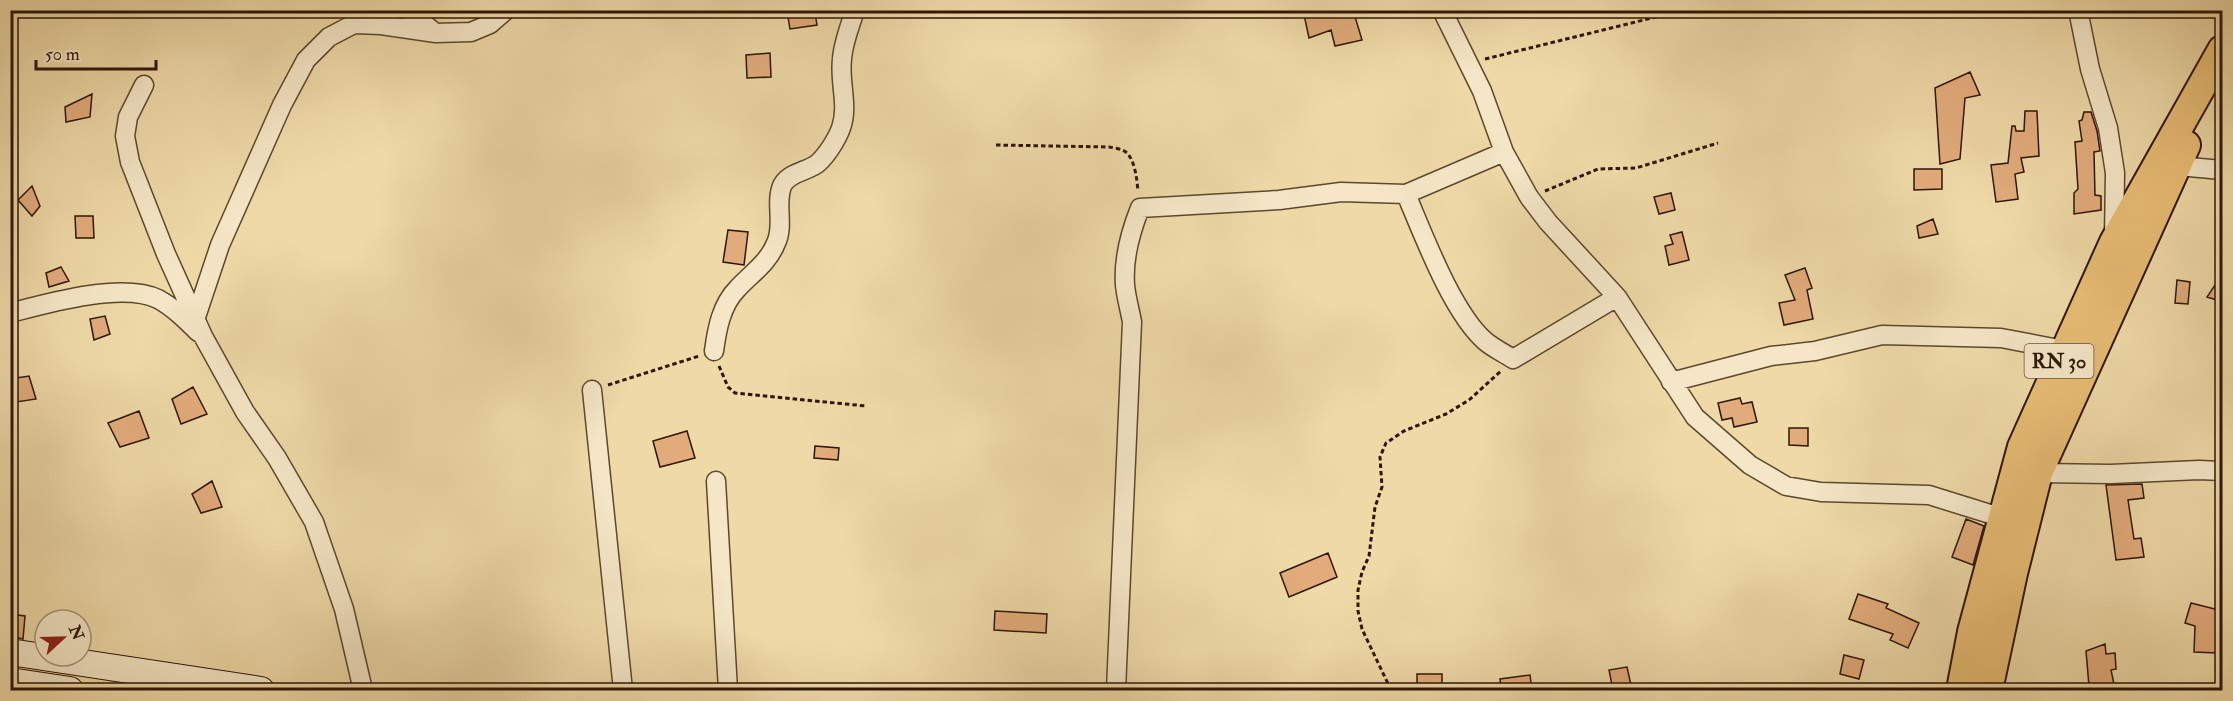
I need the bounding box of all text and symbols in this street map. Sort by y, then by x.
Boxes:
scale bar [36,33,156,71]
text: 50 m [45,43,80,66]
road number: RN 30 [2024,344,2094,378]
north arrow [33,608,93,668]
text: N [64,621,88,644]

